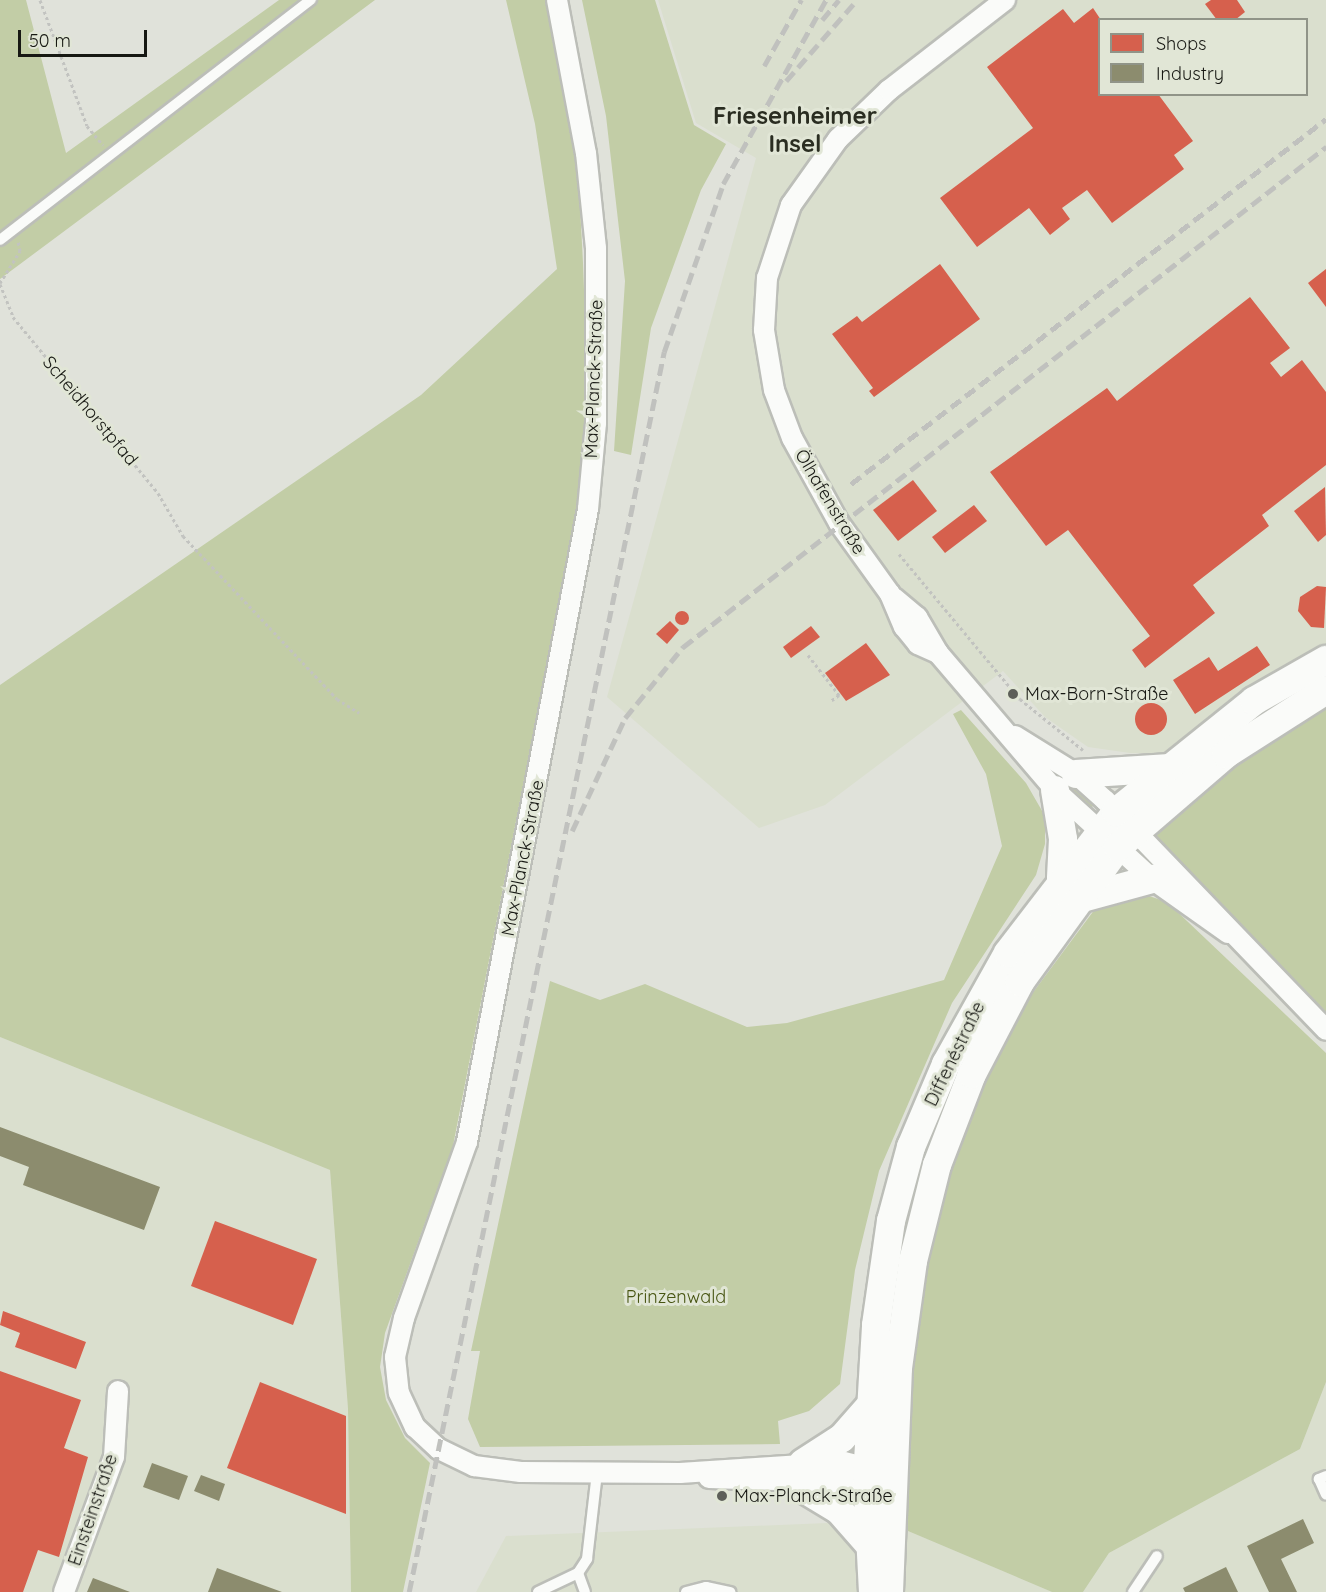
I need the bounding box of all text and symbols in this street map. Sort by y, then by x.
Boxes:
scale bar [21,18,150,56]
legend [1098,18,1308,96]
text: 50 m [29,29,71,52]
text: Shops [1156,32,1207,55]
text: Industry [1156,62,1224,85]
district label: Friesenheimer Insel [713,102,877,158]
street label: Max-Planck-Straße [580,299,608,459]
street label: Scheidhorstpfad [38,352,142,470]
street label: Ölhafenstraße [790,446,870,558]
place label: Max-Born-Straße [1025,683,1168,705]
marker: Max-Born-Straße [1006,687,1020,701]
street label: Max-Planck-Straße [497,778,549,938]
street label: Diffenéstraße [920,998,990,1110]
park label: Prinzenwald [626,1286,726,1308]
street label: Einsteinstraße [64,1451,122,1569]
place label: Max-Planck-Straße [734,1485,893,1507]
marker: Max-Planck-Straße [715,1489,729,1503]

